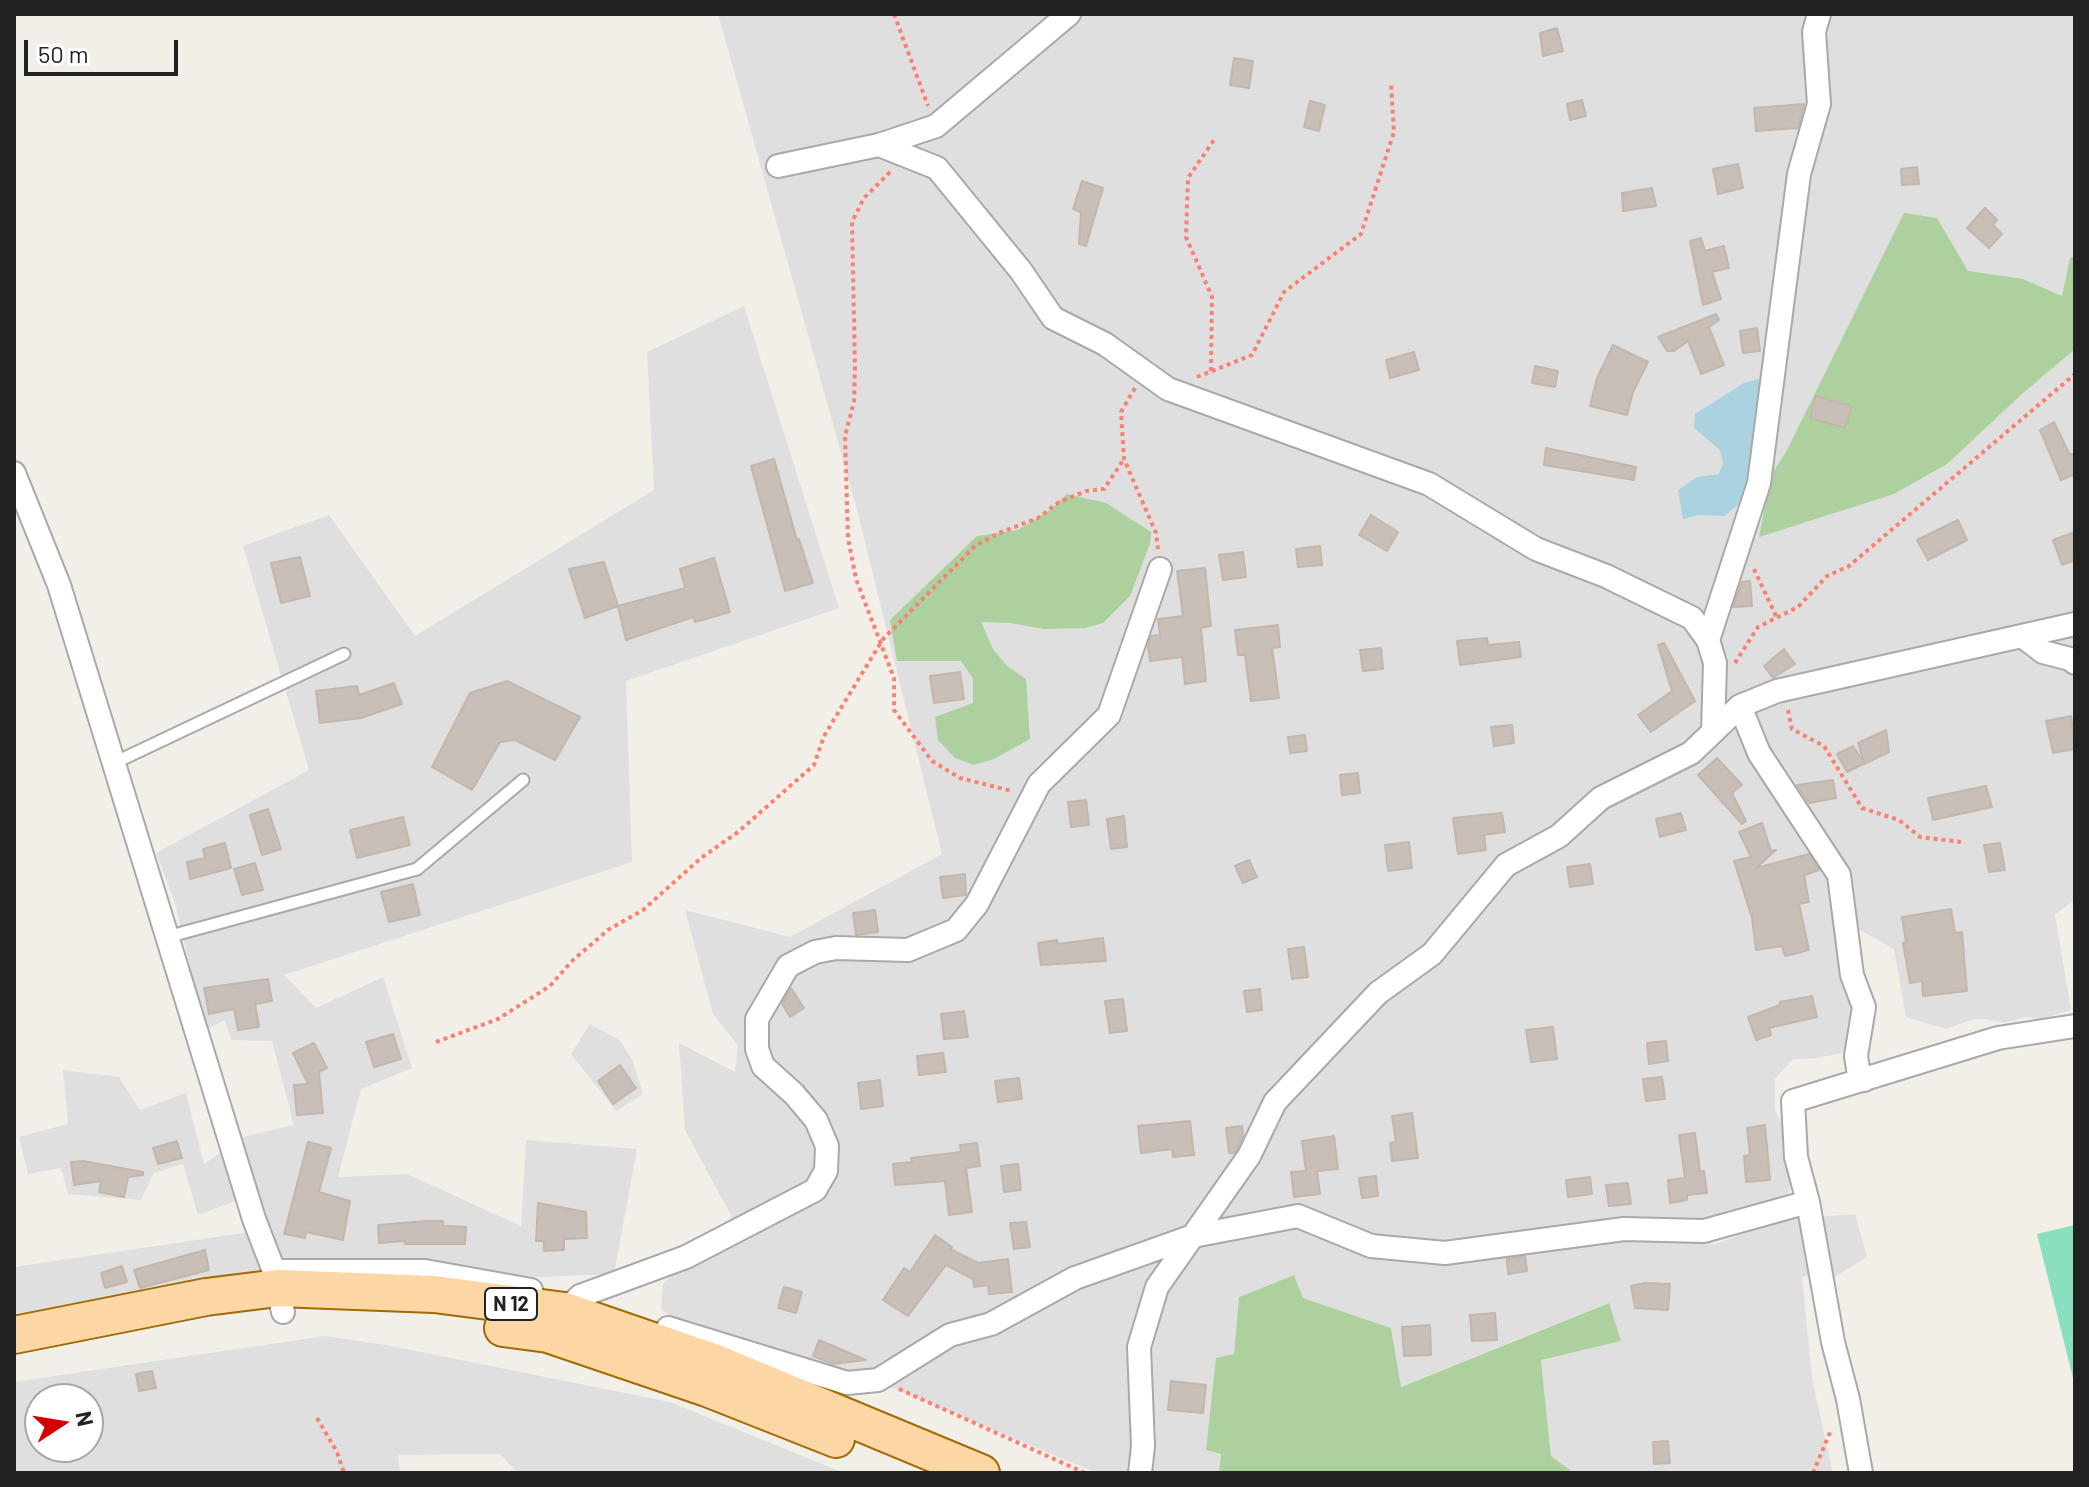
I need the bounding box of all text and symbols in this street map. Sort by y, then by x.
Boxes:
scale bar [28,24,182,74]
text: 50 m [38,39,89,68]
road number: N 12 [485,1288,537,1320]
north arrow [24,1383,104,1463]
text: N [71,1409,100,1428]

